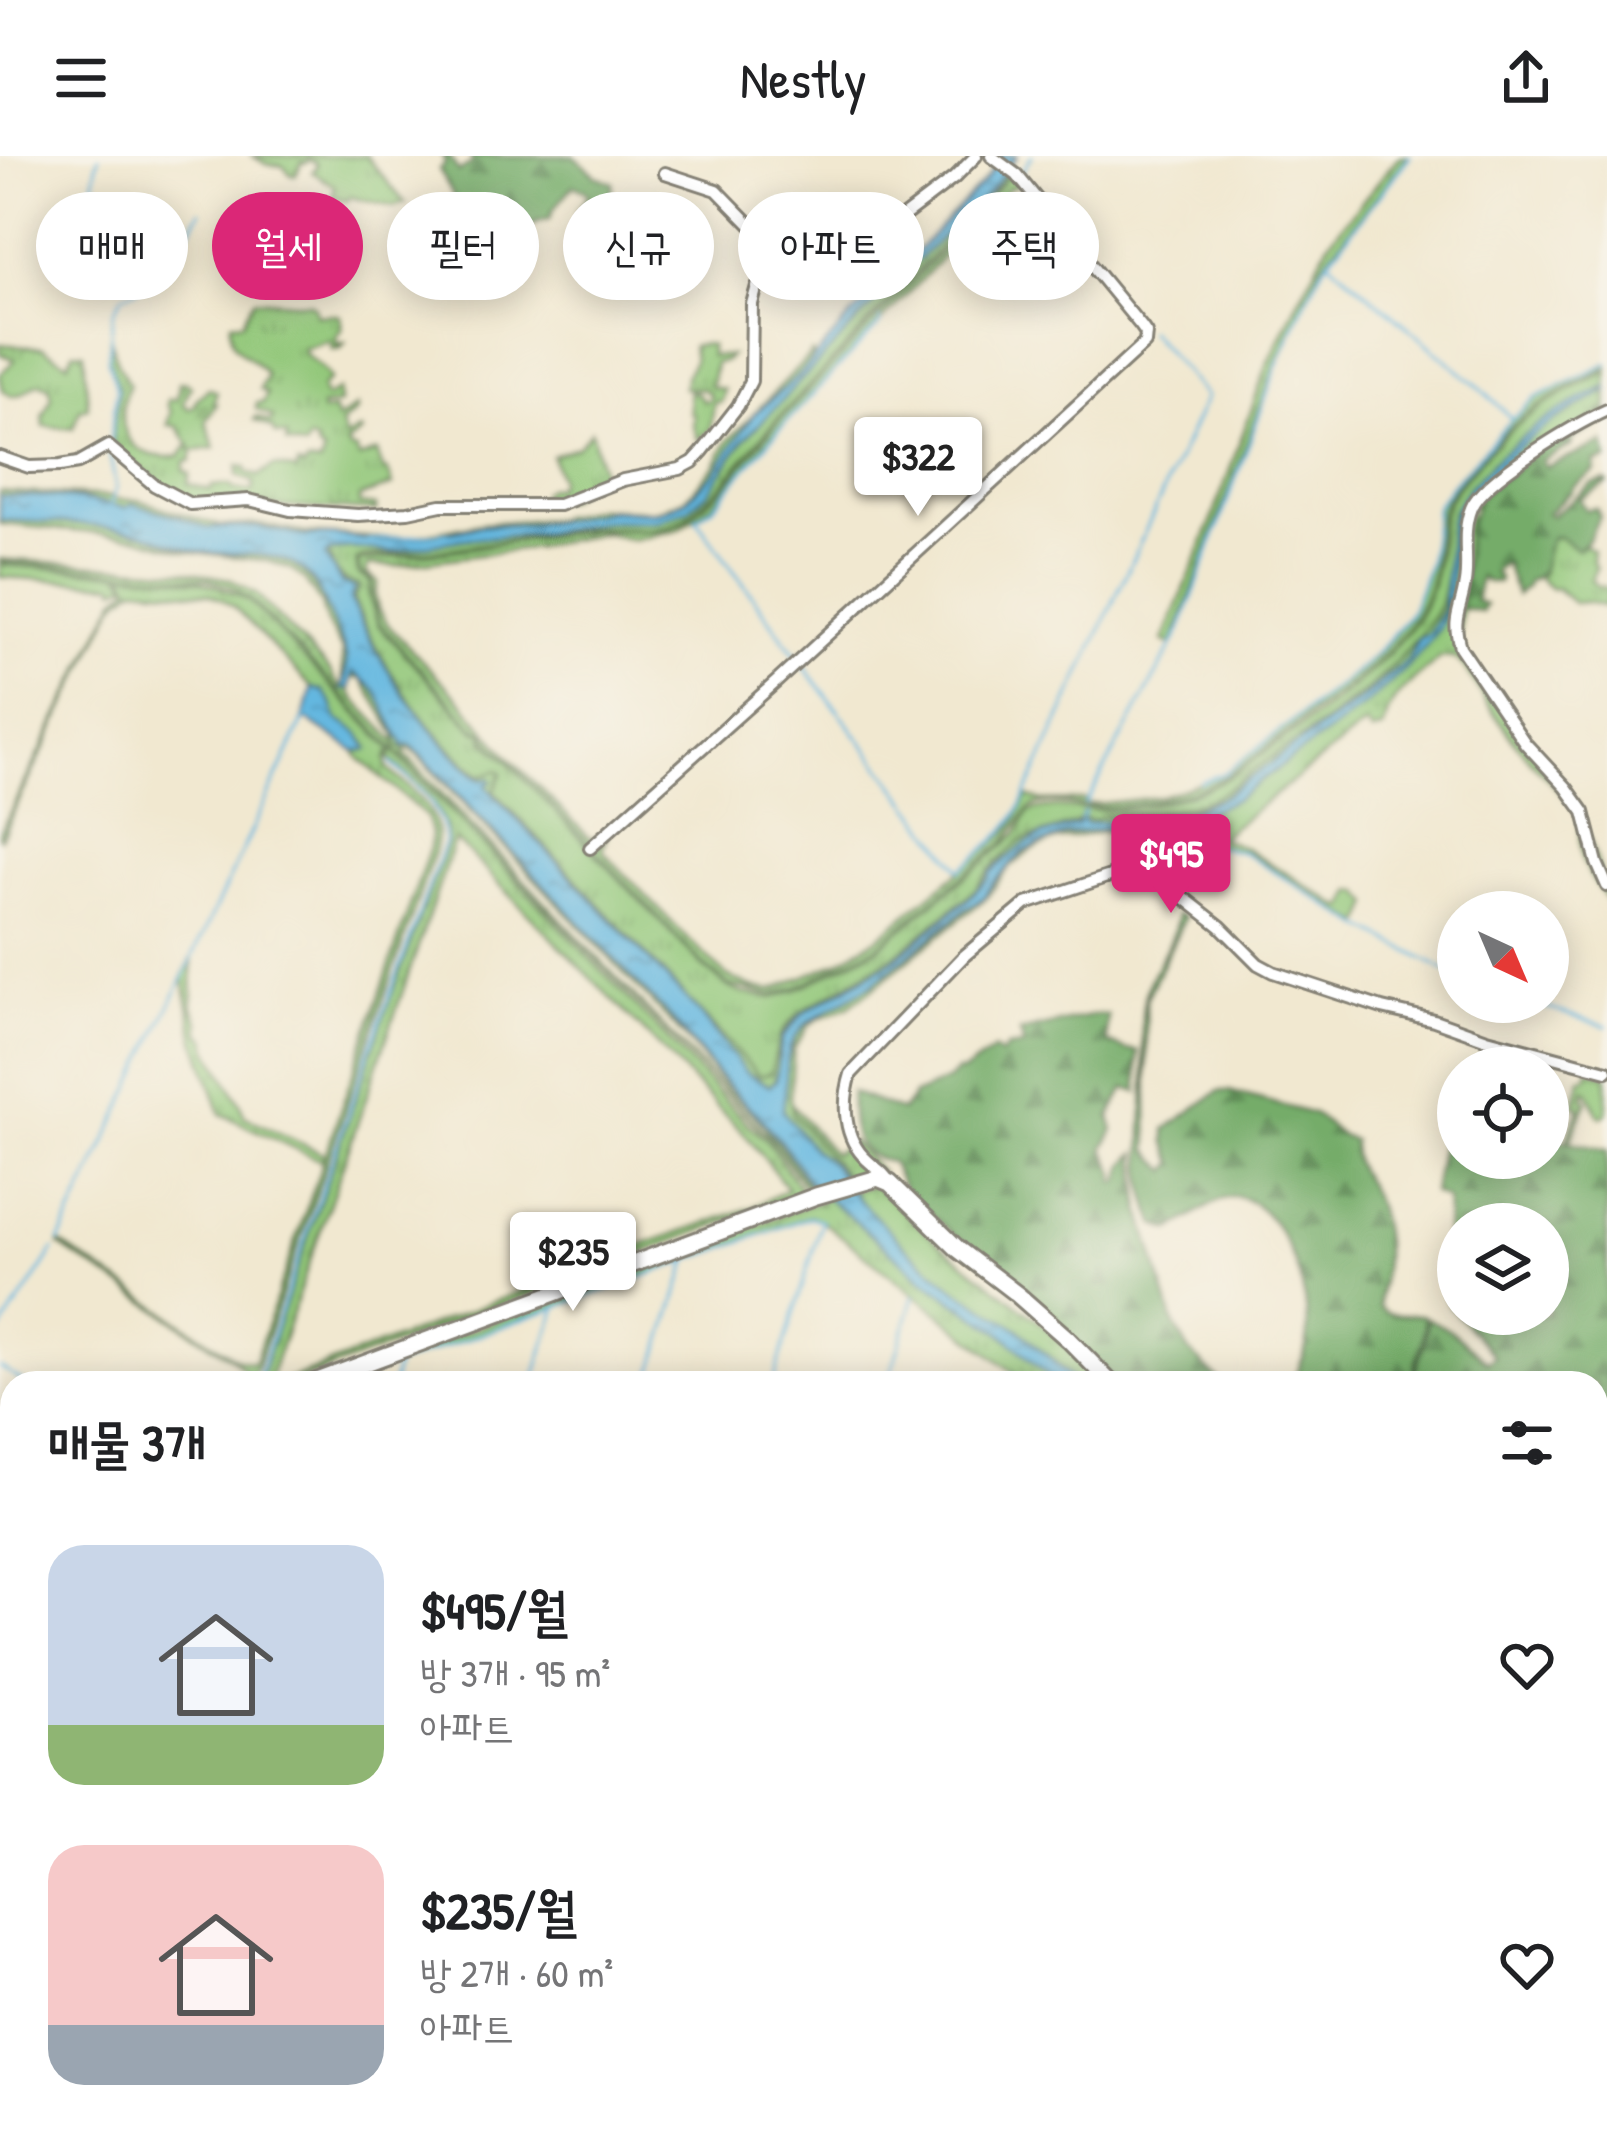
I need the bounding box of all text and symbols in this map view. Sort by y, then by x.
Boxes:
text: Nestly [740,42,867,115]
icon: menu [48,45,114,111]
icon: share [1493,45,1559,111]
chip: 매매 [36,192,188,300]
chip: 월세 [212,192,363,300]
chip: 필터 [387,192,539,300]
chip: 신규 [563,192,714,300]
chip: 아파트 [738,192,924,300]
chip: 주택 [948,192,1099,300]
pin: $322 [847,417,989,519]
text: $322 [881,429,955,482]
pin: $495 [1100,814,1242,916]
text: $495 [1138,826,1204,879]
north arrow [1437,891,1569,1023]
map controls [1437,891,1569,1335]
button: locate [1437,1047,1569,1179]
button: layers [1437,1203,1569,1335]
pin: $235 [502,1212,644,1314]
text: $235 [537,1224,609,1277]
text: 매물 3개 [48,1408,206,1477]
icon: filters [1494,1410,1560,1476]
text: $495/월 [420,1576,568,1645]
icon: home [144,1593,288,1737]
icon: heart [1494,1632,1560,1698]
text: 방 3개 · 95 m² [420,1646,610,1699]
text: 아파트 [420,1700,514,1753]
text: $235/월 [420,1876,577,1945]
icon: home [144,1893,288,2037]
icon: heart [1494,1932,1560,1998]
text: 방 2개 · 60 m² [420,1946,613,1999]
text: 아파트 [420,2000,514,2053]

